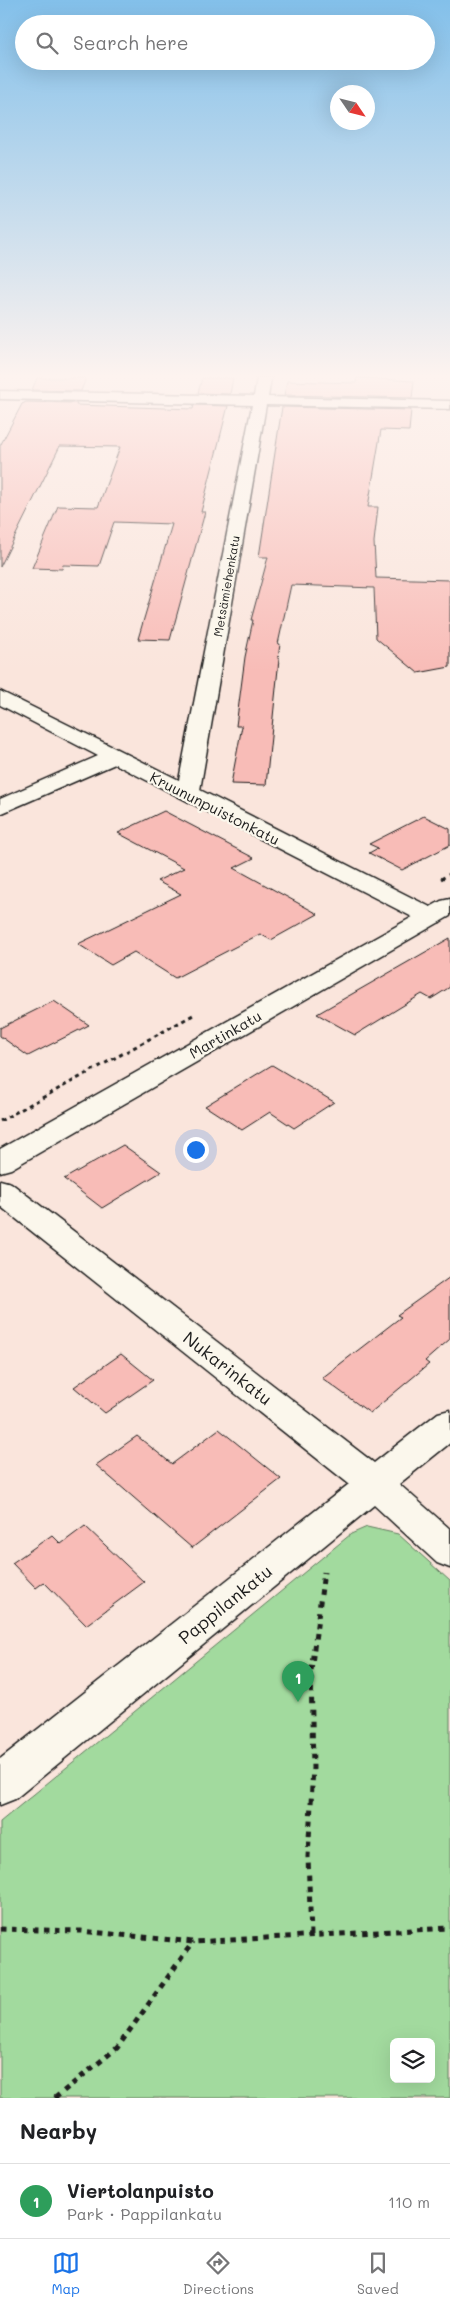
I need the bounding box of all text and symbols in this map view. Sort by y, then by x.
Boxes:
search box [15,15,435,70]
icon: search [33,29,61,57]
text: Search here [73,30,189,55]
north arrow [330,85,375,130]
street label: Metsämiehenkatu [209,534,243,638]
street label: Kruununpuistonkatu [147,767,283,849]
street label: Martinkatu [185,1005,265,1063]
your location [183,1137,209,1163]
street label: Nukarinkatu [178,1326,278,1410]
street label: Pappilankatu [173,1559,277,1649]
pin: 1 [282,1661,314,1702]
map controls [390,2038,435,2083]
button: layers [390,2038,435,2083]
text: Nearby [20,2117,97,2144]
text: Viertolanpuisto [67,2178,214,2203]
text: 1 [32,2191,40,2212]
text: 110 m [388,2191,430,2212]
text: Park · Pappilankatu [67,2203,222,2224]
tab: Map [51,2249,80,2298]
tab: Directions [183,2249,254,2298]
tab: Saved [357,2249,399,2298]

